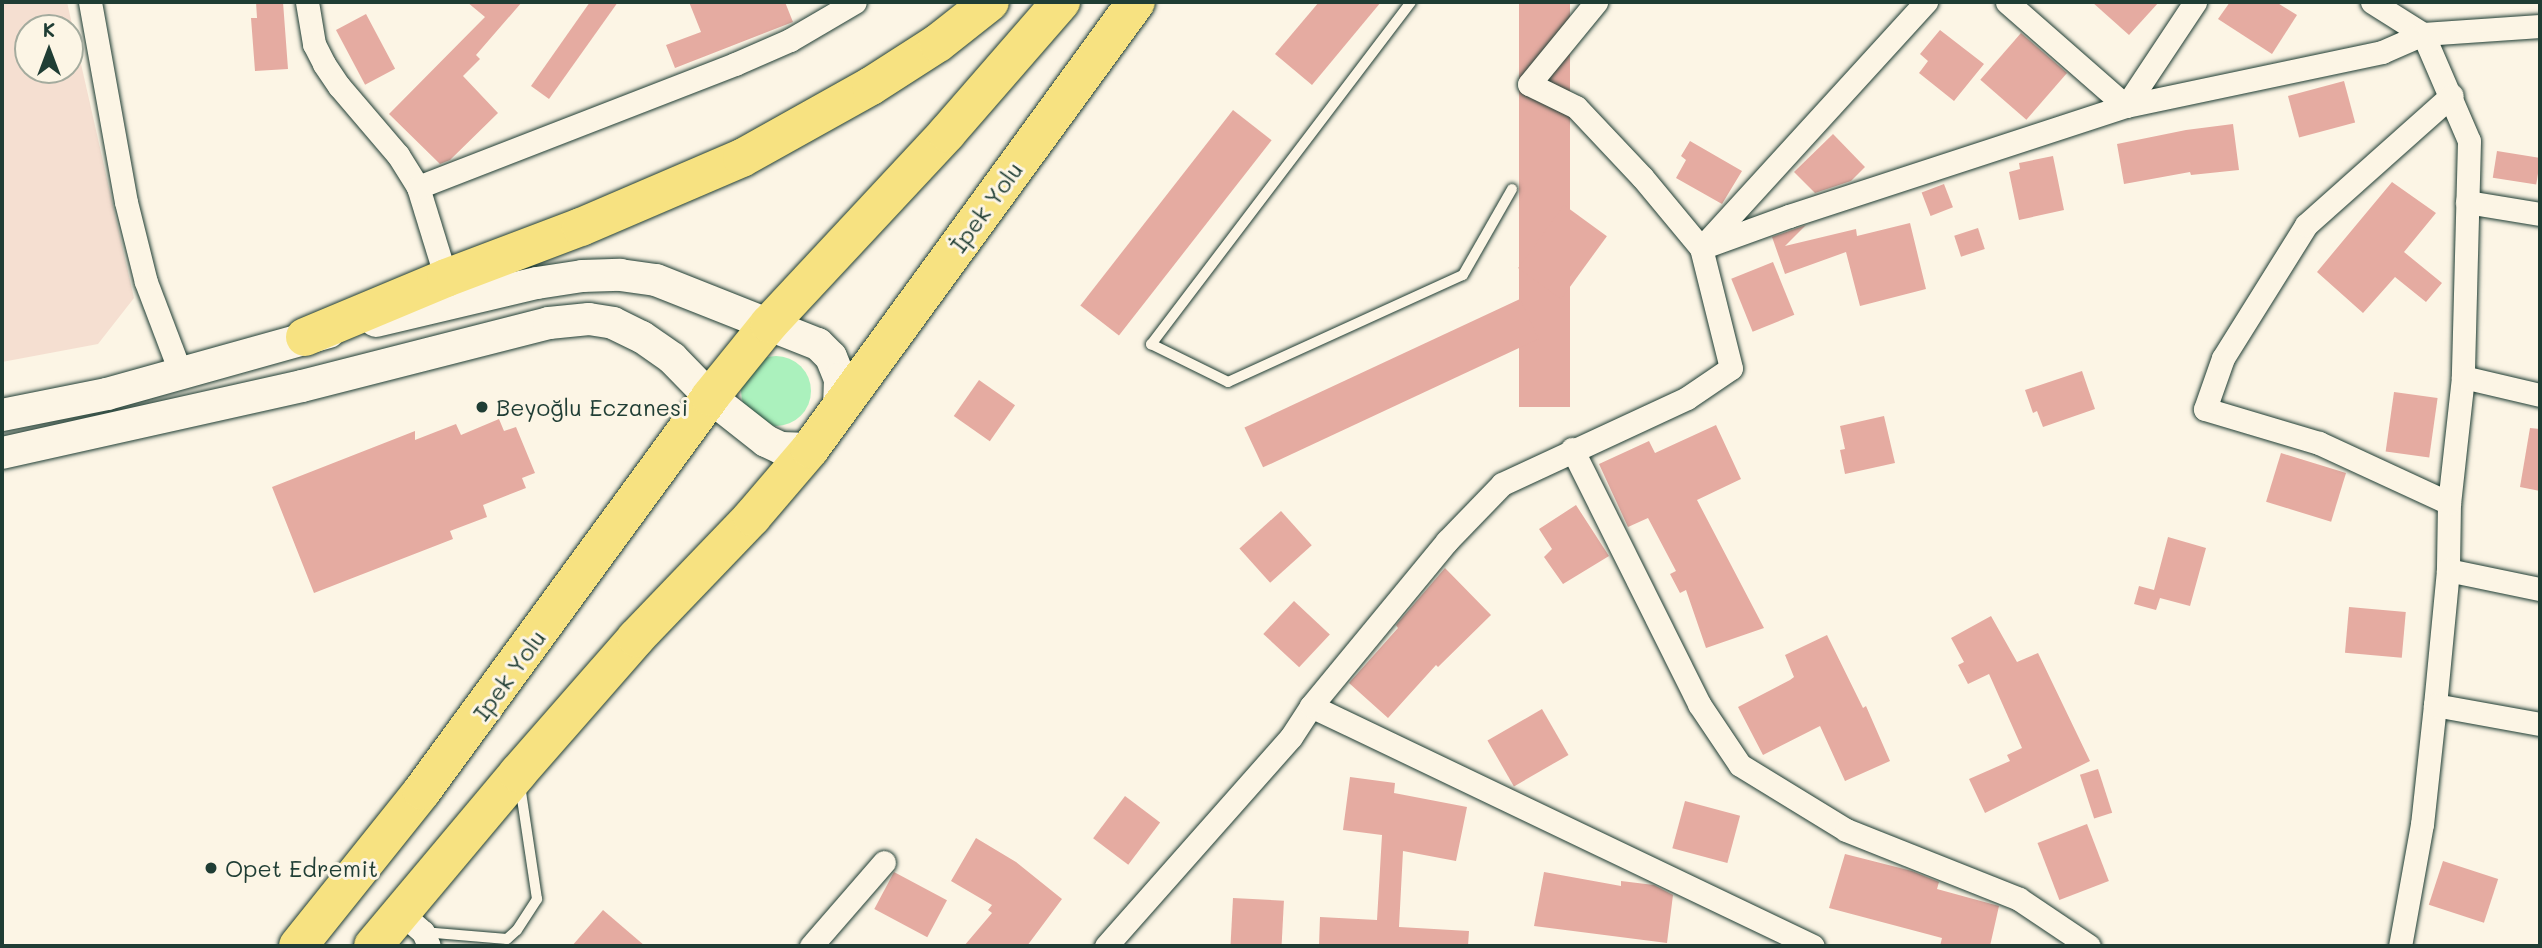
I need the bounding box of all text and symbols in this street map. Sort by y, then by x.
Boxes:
north arrow [14,14,84,84]
text: K [43,17,55,42]
street label: İpek Yolu [944,156,1028,258]
place label: Beyoğlu Eczanesi [496,393,688,421]
marker: Beyoğlu Eczanesi [474,399,490,415]
street label: Ipek Yolu [467,624,551,726]
place label: Opet Edremit [225,854,378,882]
marker: Opet Edremit [203,860,219,876]

